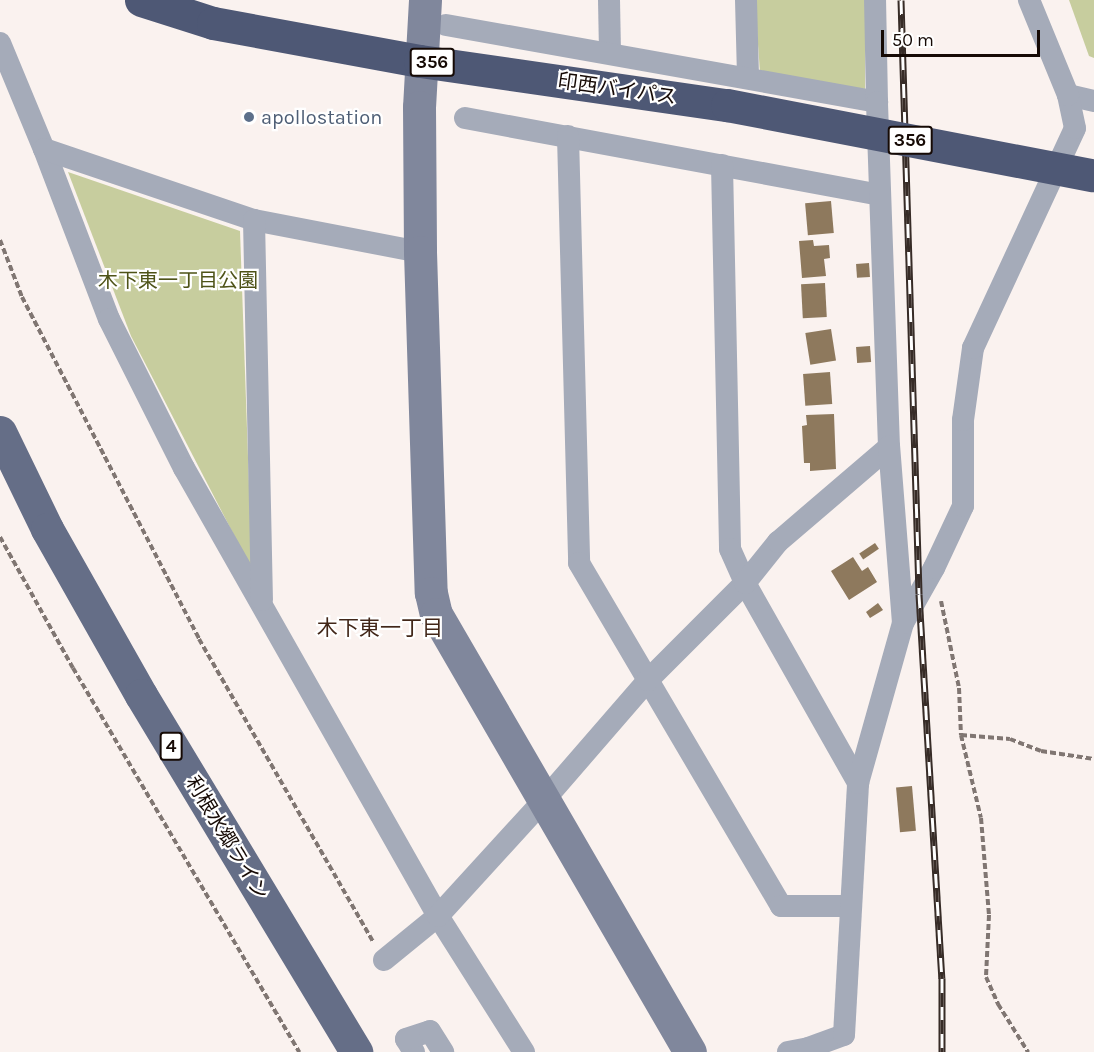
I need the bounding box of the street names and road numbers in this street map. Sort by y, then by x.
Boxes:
road number: 356 [410,47,454,77]
street label: 印西バイパス [556,69,678,109]
road number: 356 [888,125,932,155]
road number: 4 [159,731,183,761]
street label: 利根水郷ライン [181,772,273,904]

